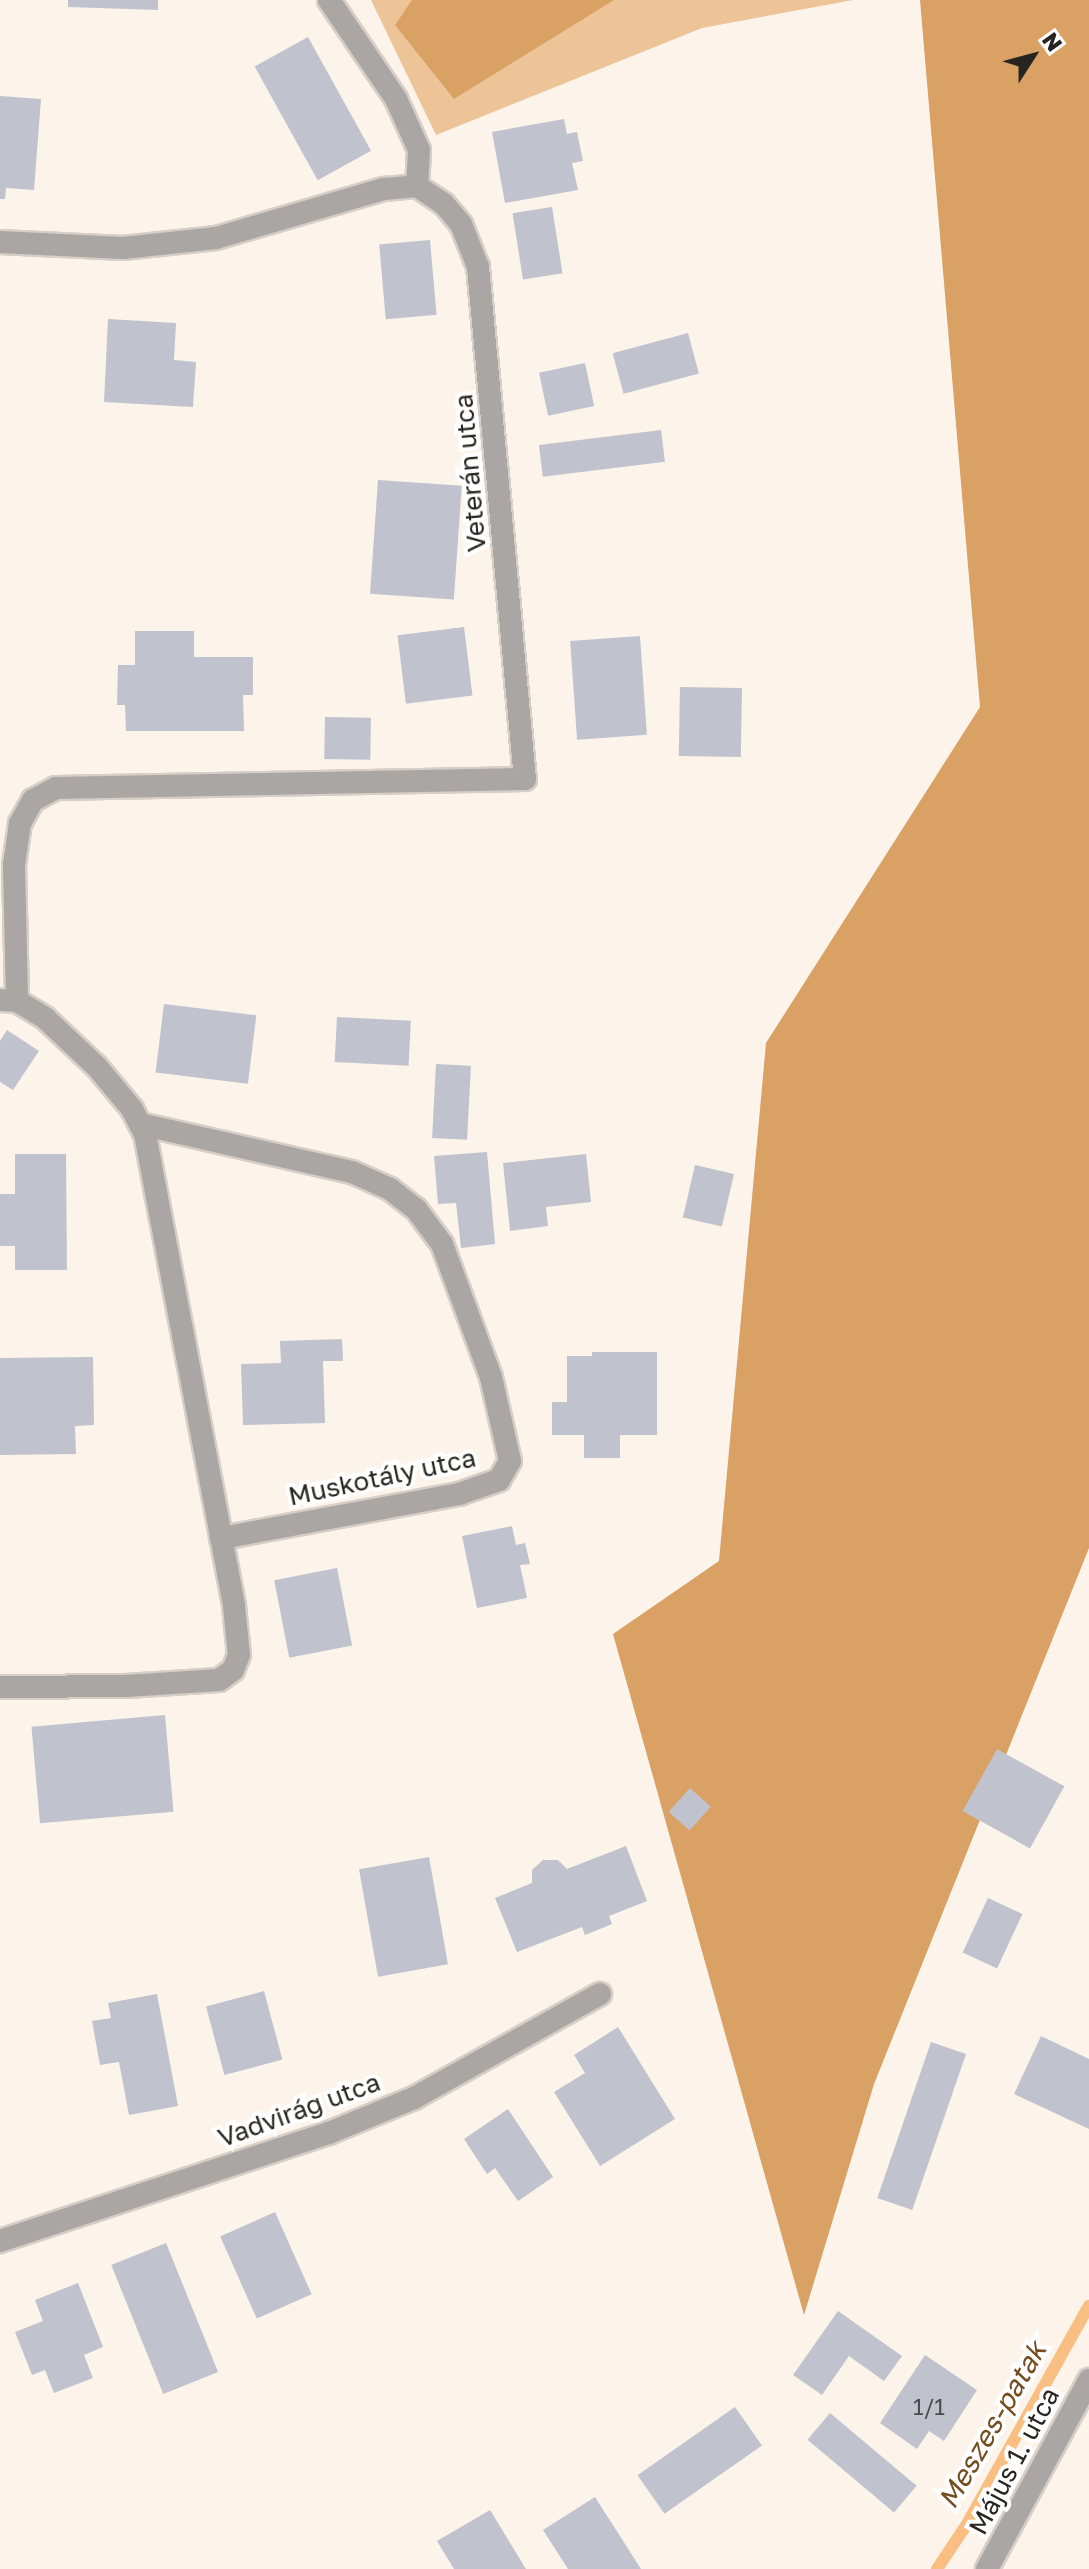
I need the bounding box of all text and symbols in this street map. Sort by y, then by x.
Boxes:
north arrow [993,16,1073,96]
text: N [1037,27,1069,56]
street label: Veterán utca [448,393,492,553]
street label: Muskotály utca [286,1442,478,1512]
street label: Vadvirág utca [214,2066,384,2154]
water label: Meszes-patak [931,2336,1053,2514]
street label: Május 1. utca [962,2382,1066,2540]
house number: 1/1 [913,2394,945,2420]

